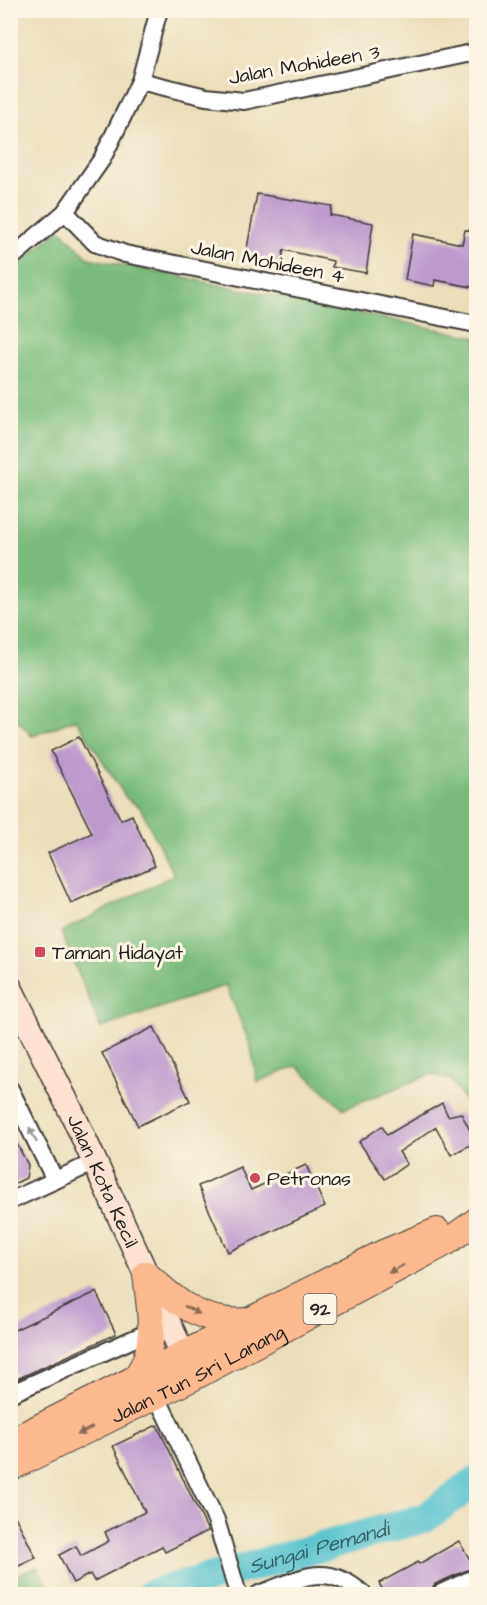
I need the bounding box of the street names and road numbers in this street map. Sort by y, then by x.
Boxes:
street label: Jalan Mohideen 3 [226,38,382,92]
street label: Jalan Mohideen 4 [188,233,348,291]
street label: Jalan Kota Kecil [60,1110,145,1252]
road number: 92 [304,1294,336,1324]
street label: Jalan Tun Sri Lanang [106,1318,291,1431]

